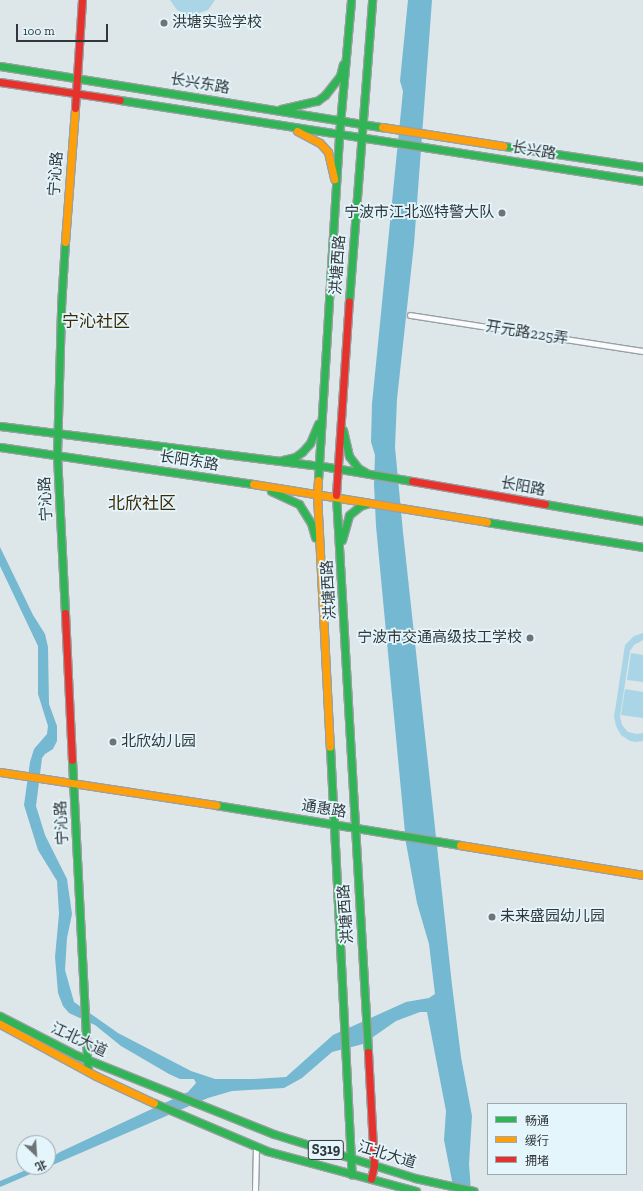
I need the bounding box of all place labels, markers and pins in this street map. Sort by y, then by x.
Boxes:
place label: 洪塘实验学校 [172,14,262,32]
marker: 洪塘实验学校 [159,18,169,28]
place label: 宁波市江北巡特警大队 [344,204,494,222]
marker: 宁波市江北巡特警大队 [497,208,507,218]
place label: 宁波市交通高级技工学校 [357,629,522,647]
marker: 宁波市交通高级技工学校 [525,633,535,643]
place label: 北欣幼儿园 [121,733,196,751]
marker: 北欣幼儿园 [108,737,118,747]
place label: 未来盛园幼儿园 [500,908,605,926]
marker: 未来盛园幼儿园 [487,912,497,922]

